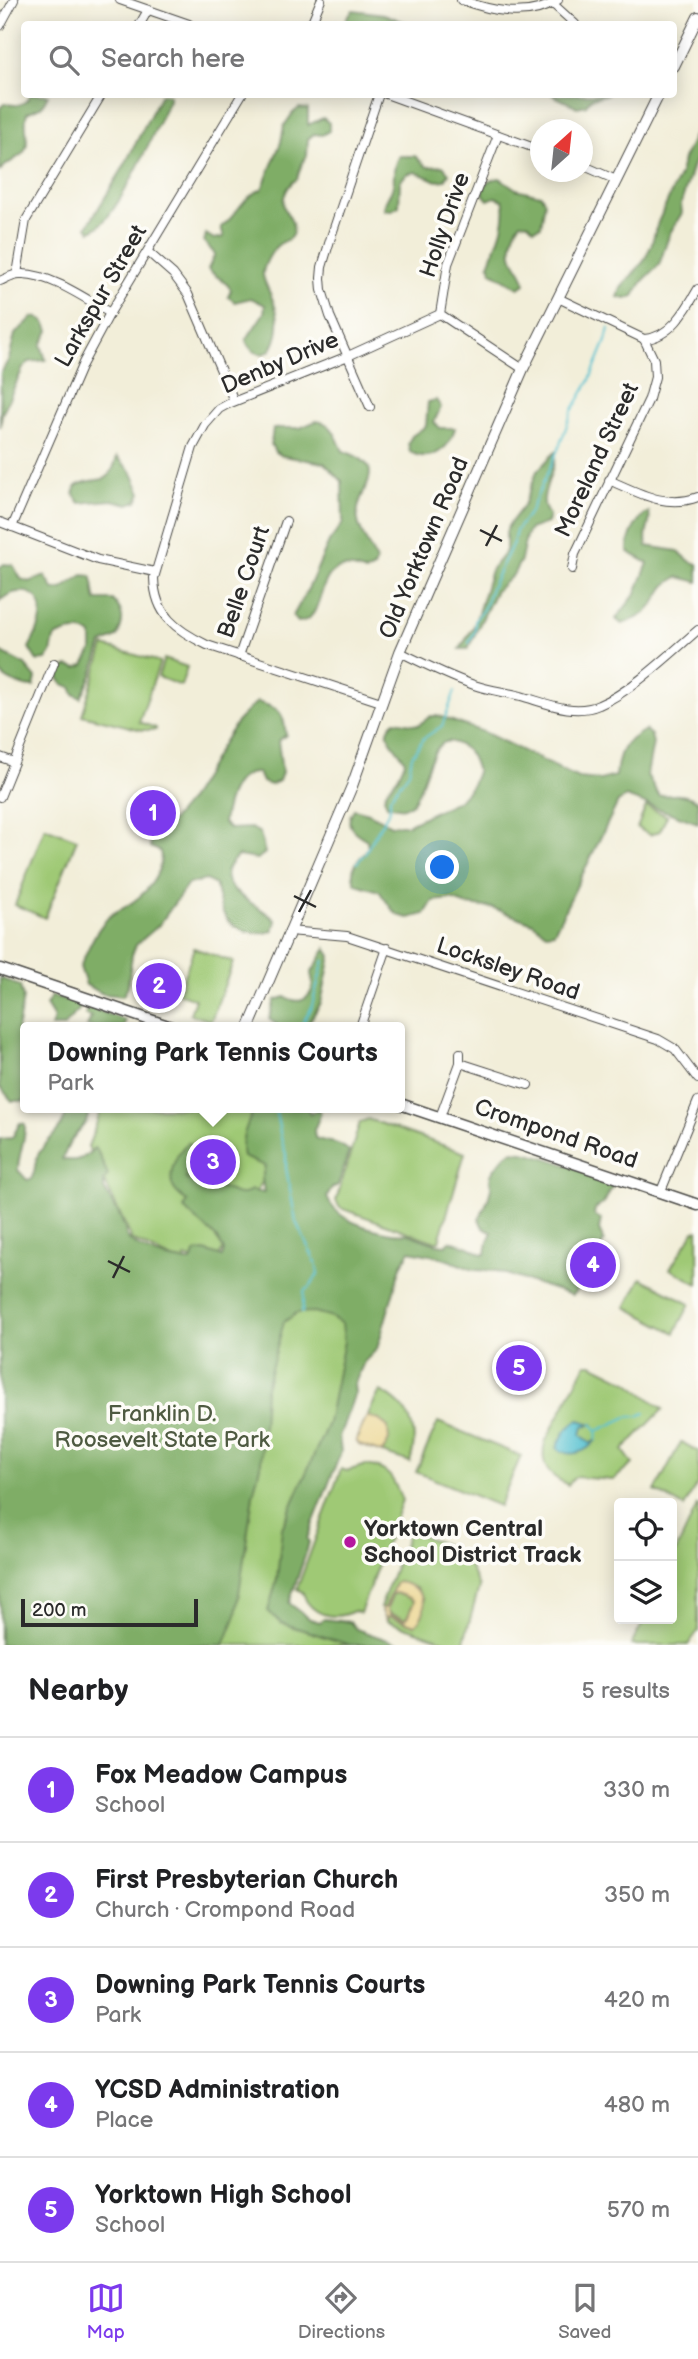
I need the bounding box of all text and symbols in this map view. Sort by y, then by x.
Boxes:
search box [21,21,677,98]
icon: search [45,41,83,79]
text: Search here [101,44,245,75]
north arrow [530,119,593,182]
street label: Holly Drive [414,169,476,281]
street label: Larkspur Street [49,220,153,372]
street label: Denby Drive [217,326,343,400]
street label: Moreland Street [549,378,645,542]
street label: Old Yorktown Road [373,453,475,643]
street label: Belle Court [212,522,276,642]
pin: 1 [130,787,176,839]
your location [425,850,459,884]
street label: Locksley Road [433,931,583,1007]
pin: 2 [136,960,182,1012]
popup [20,1022,405,1113]
text: Downing Park Tennis Courts [47,1038,378,1069]
text: Park [47,1069,93,1097]
street label: Crompond Road [471,1093,641,1175]
pin: 3 [190,1136,236,1188]
pin: 4 [570,1239,616,1291]
pin: 5 [496,1342,542,1394]
park label: Franklin D. Roosevelt State Park [54,1400,270,1454]
map controls [614,1498,677,1624]
button: locate [614,1498,677,1561]
place label: Yorktown Central School District Track [364,1515,581,1569]
marker: Yorktown Central School District Track [342,1534,358,1550]
button: layers [614,1561,677,1624]
scale bar [21,1596,198,1628]
text: 200 m [32,1599,86,1622]
text: Nearby [28,1673,128,1709]
text: 5 results [582,1677,670,1705]
text: Fox Meadow Campus [95,1760,347,1791]
text: 1 [46,1776,56,1804]
text: 330 m [603,1776,670,1804]
text: School [95,1791,165,1819]
text: First Presbyterian Church [95,1865,398,1896]
text: 2 [44,1881,58,1909]
text: 350 m [604,1881,670,1909]
text: Church · Crompond Road [95,1896,355,1924]
text: Downing Park Tennis Courts [95,1970,425,2001]
text: 3 [44,1986,58,2014]
text: 420 m [604,1986,670,2014]
text: Park [95,2001,141,2029]
text: YCSD Administration [95,2075,340,2106]
text: 4 [44,2091,58,2119]
text: 480 m [604,2091,670,2119]
text: Place [95,2106,153,2134]
text: Yorktown High School [95,2180,351,2211]
text: 5 [44,2196,58,2224]
text: 570 m [607,2196,670,2224]
text: School [95,2211,165,2239]
tab: Map [87,2279,125,2344]
tab: Directions [298,2279,385,2344]
tab: Saved [558,2279,611,2344]

